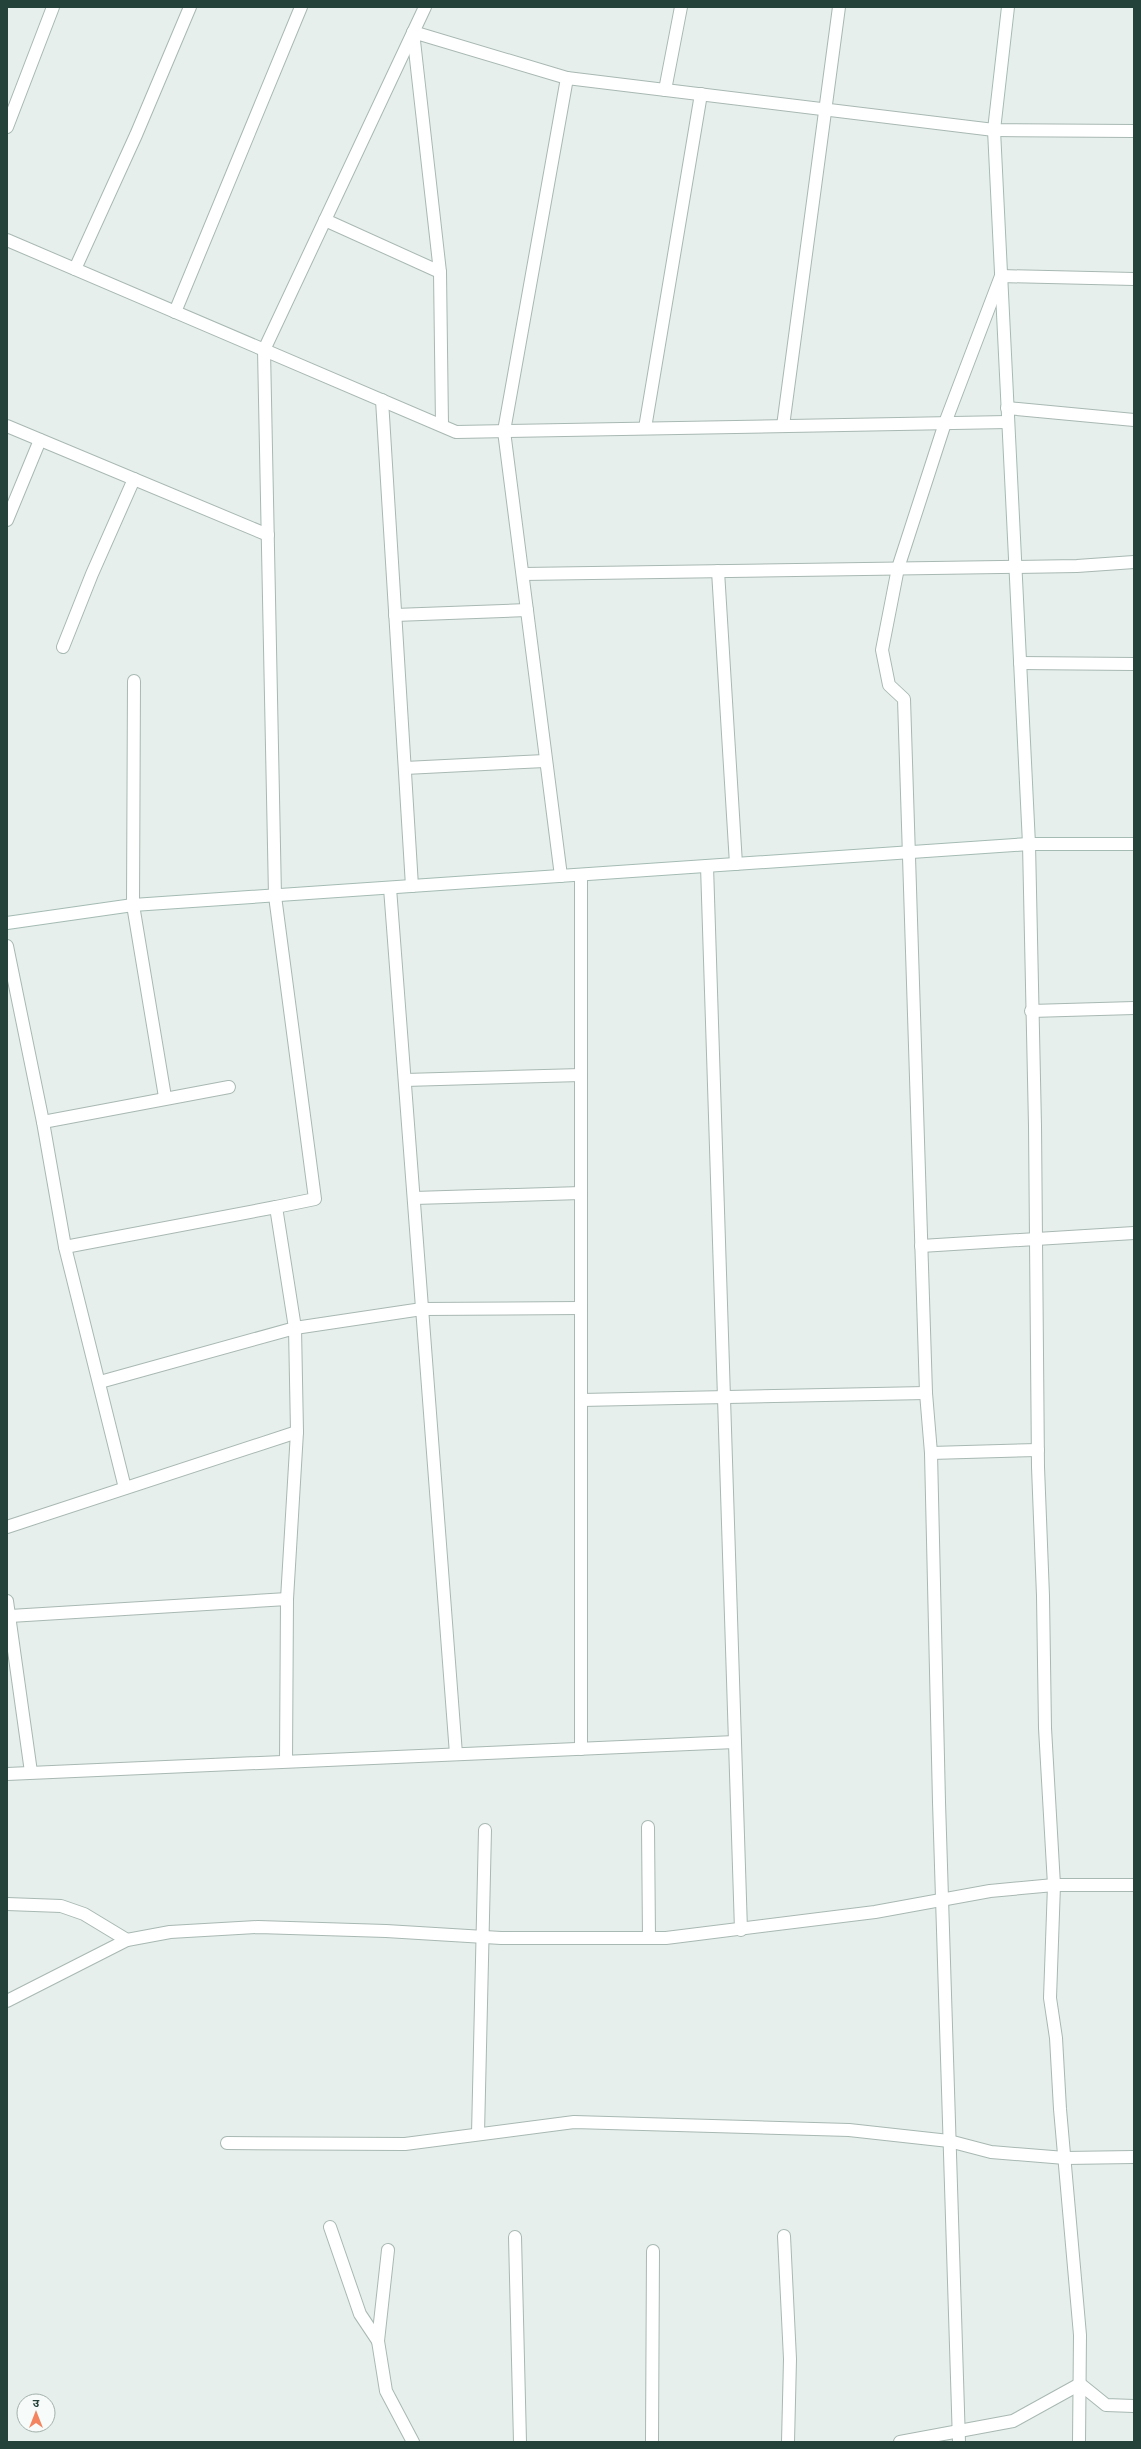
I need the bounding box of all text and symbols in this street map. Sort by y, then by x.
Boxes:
north arrow [16,2393,56,2433]
text: उ [33,2397,40,2410]

